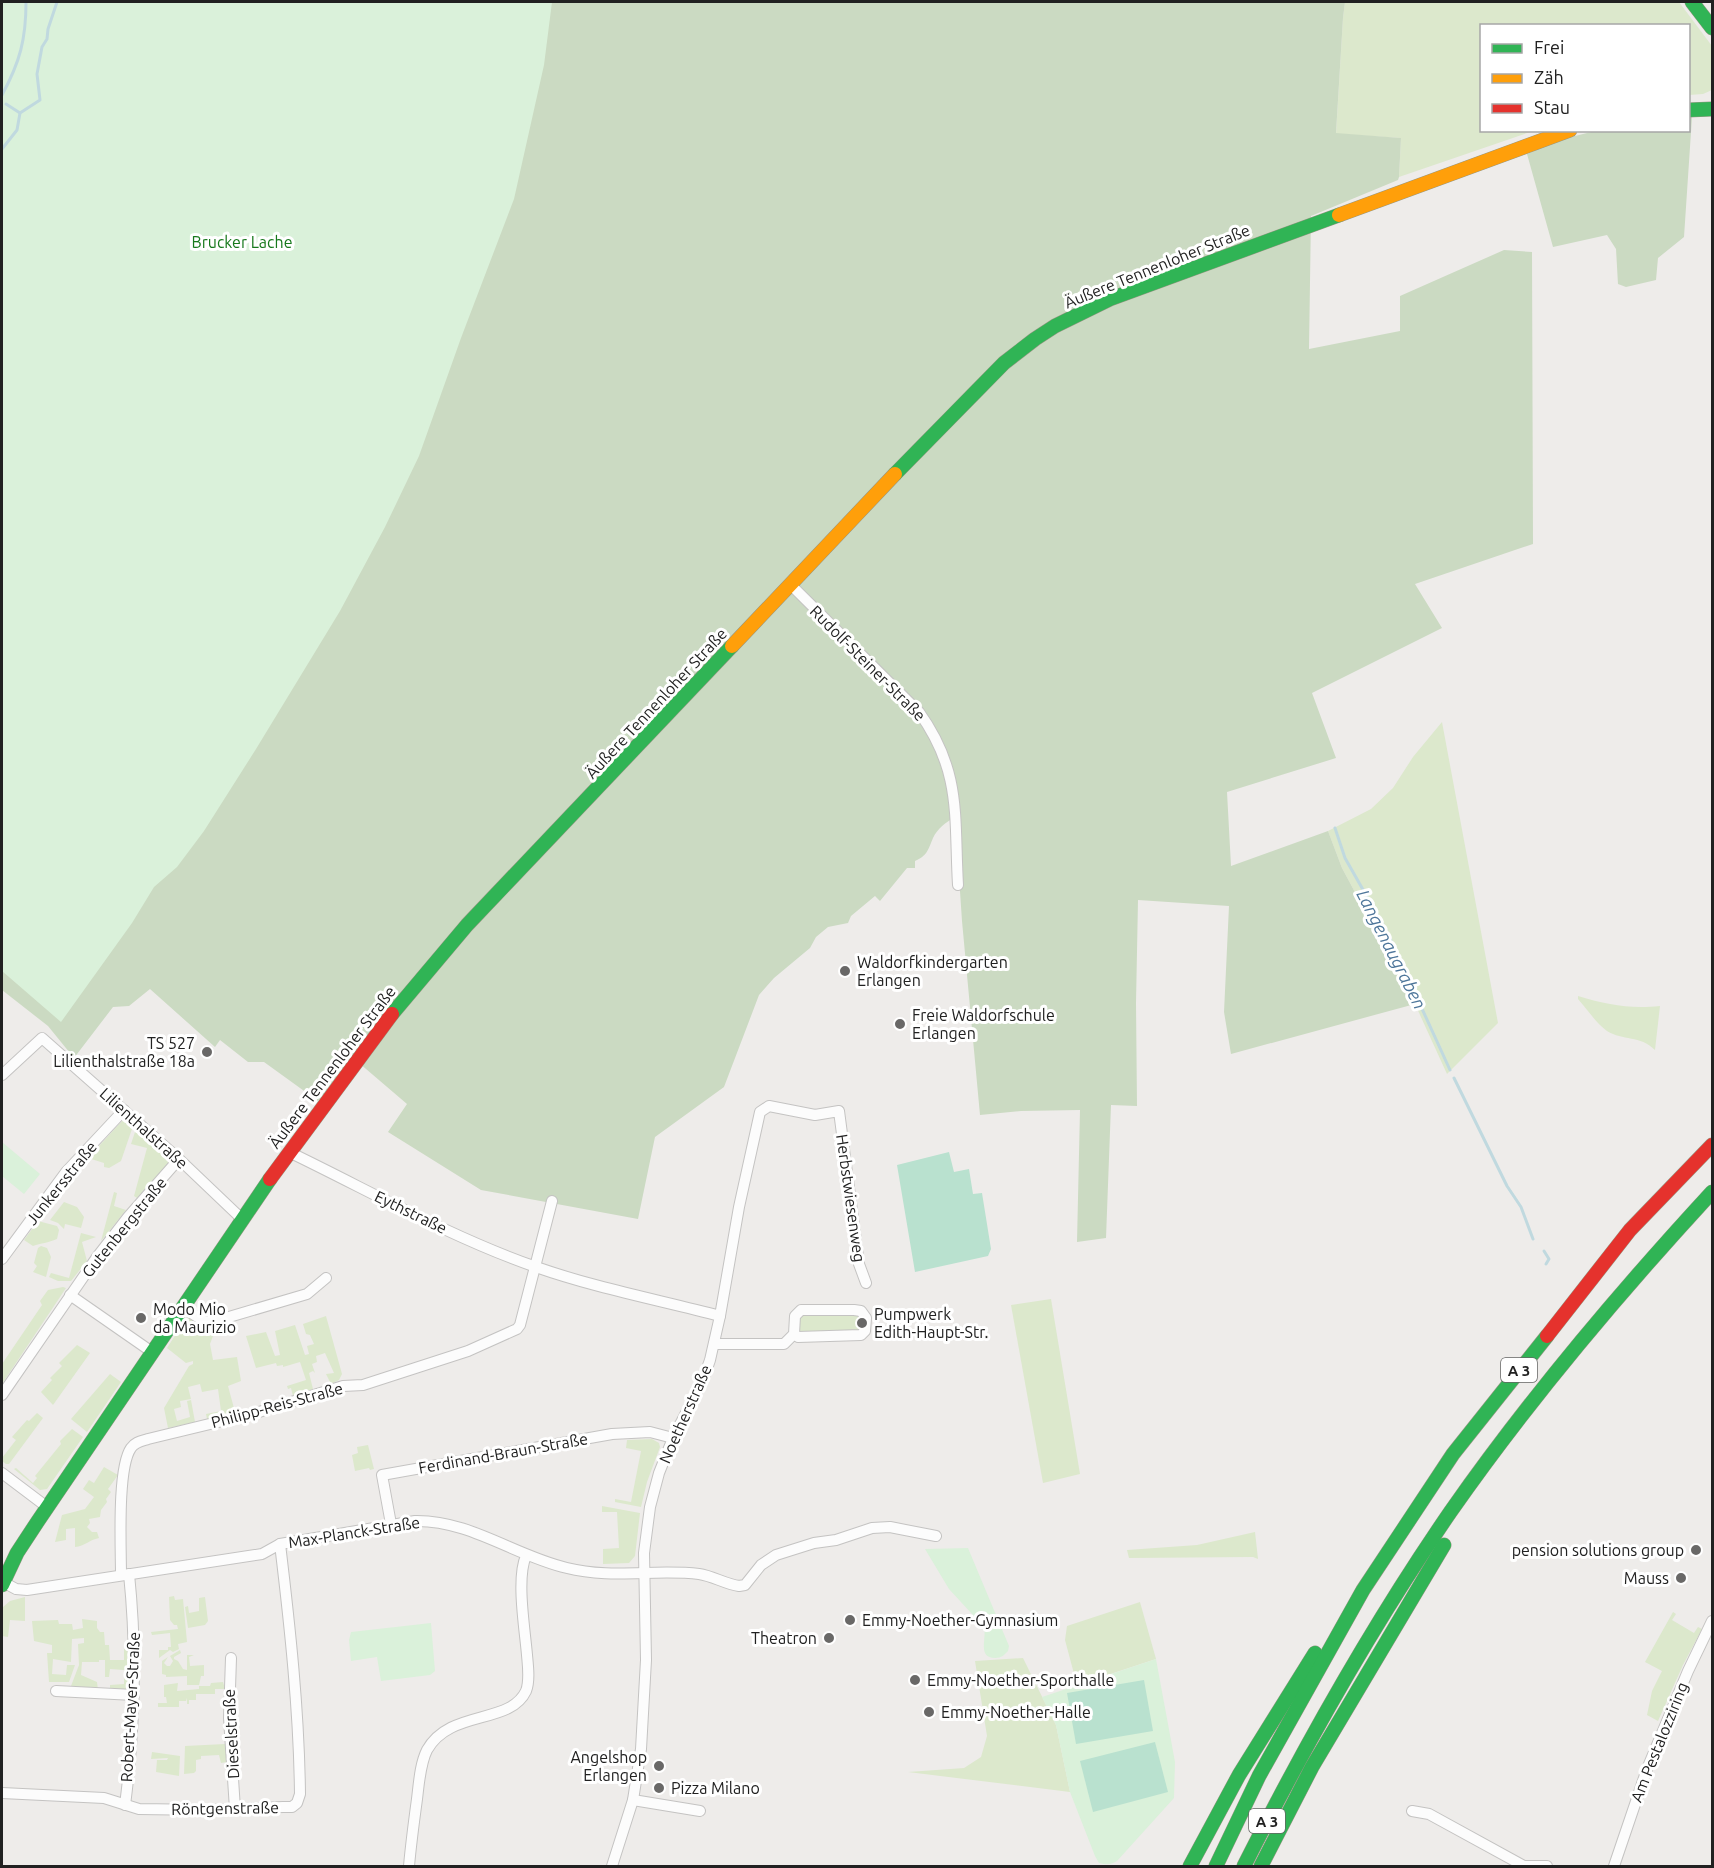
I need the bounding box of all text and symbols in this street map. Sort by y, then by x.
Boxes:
legend [1480,24,1690,132]
text: Frei [1534,37,1564,57]
text: Zäh [1534,67,1564,87]
text: Stau [1534,97,1570,117]
street label: Äußere Tennenloher Straße [1062,220,1252,312]
park label: Brucker Lache [192,233,292,251]
street label: Rudolf-Steiner-Straße [807,602,929,724]
street label: Äußere Tennenloher Straße [582,624,730,782]
water label: Langenaugraben [1353,886,1431,1012]
place label: Waldorfkindergarten Erlangen [857,953,1008,989]
marker: Waldorfkindergarten Erlangen [838,964,852,978]
street label: Äußere Tennenloher Straße [265,982,399,1152]
place label: Freie Waldorfschule Erlangen [912,1006,1055,1042]
marker: Freie Waldorfschule Erlangen [893,1017,907,1031]
place label: TS 527 Lilienthalstraße 18a [53,1034,195,1070]
marker: TS 527 Lilienthalstraße 18a [200,1045,214,1059]
street label: Lilienthalstraße [96,1084,192,1172]
street label: Herbstwiesenweg [833,1133,869,1263]
street label: Junkersstraße [22,1138,100,1228]
street label: Gutenbergstraße [78,1173,170,1281]
street label: Eythstraße [372,1187,450,1237]
place label: Modo Mio da Maurizio [153,1300,236,1336]
place label: Pumpwerk Edith-Haupt-Str. [874,1305,988,1341]
marker: Modo Mio da Maurizio [134,1311,148,1325]
marker: Pumpwerk Edith-Haupt-Str. [855,1316,869,1330]
road number: A 3 [1501,1358,1537,1382]
street label: Noetherstraße [655,1362,715,1466]
street label: Philipp-Reis-Straße [209,1379,345,1431]
street label: Ferdinand-Braun-Straße [417,1429,589,1477]
street label: Max-Planck-Straße [287,1513,421,1551]
place label: pension solutions group [1512,1541,1684,1559]
marker: pension solutions group [1689,1543,1703,1557]
place label: Mauss [1624,1569,1669,1587]
marker: Mauss [1674,1571,1688,1585]
place label: Emmy-Noether-Gymnasium [862,1611,1058,1629]
marker: Emmy-Noether-Gymnasium [843,1613,857,1627]
place label: Theatron [751,1629,817,1647]
street label: Robert-Mayer-Straße [117,1631,143,1783]
marker: Theatron [822,1631,836,1645]
place label: Emmy-Noether-Sporthalle [927,1671,1114,1689]
marker: Emmy-Noether-Sporthalle [908,1673,922,1687]
street label: Am Pestalozziring [1627,1679,1691,1805]
street label: Dieselstraße [220,1689,242,1779]
place label: Emmy-Noether-Halle [941,1703,1091,1721]
marker: Emmy-Noether-Halle [922,1705,936,1719]
place label: Angelshop Erlangen [570,1748,647,1784]
marker: Angelshop Erlangen [652,1759,666,1773]
place label: Pizza Milano [671,1779,760,1797]
marker: Pizza Milano [652,1781,666,1795]
street label: Röntgenstraße [171,1798,279,1818]
road number: A 3 [1249,1809,1285,1833]

